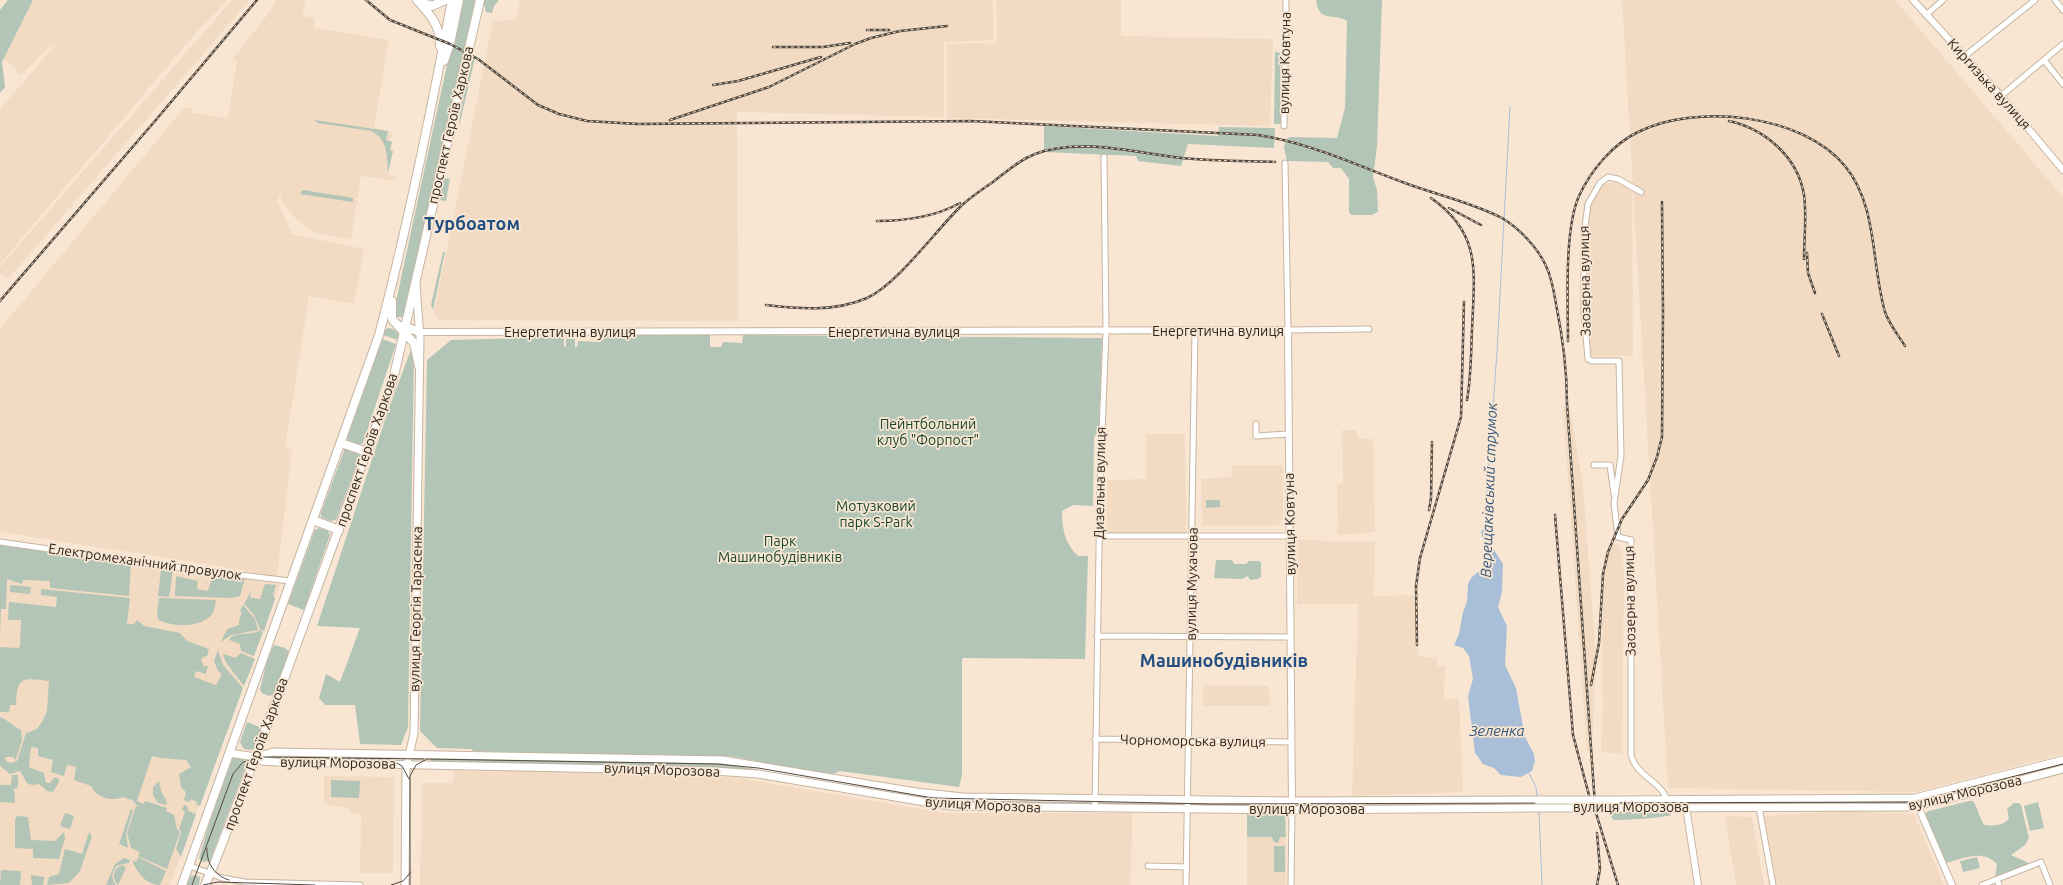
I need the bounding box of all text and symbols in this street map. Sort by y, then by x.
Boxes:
street label: вулиця Ковтуна [1276,12,1294,114]
street label: Киргизька вулиця [1944,35,2034,133]
street label: проспект Героїв Харкова [425,44,477,206]
district label: Турбоатом [424,213,520,235]
street label: Заозерна вулиця [1576,226,1594,336]
street label: Енергетична вулиця [1152,323,1284,339]
street label: Енергетична вулиця [504,324,636,340]
street label: Енергетична вулиця [828,324,960,340]
street label: проспект Героїв Харкова [333,371,401,529]
water label: Верещаківський струмок [1477,402,1501,578]
park label: Пейнтбольний клуб "Форпост" [877,416,979,448]
street label: Дизельна вулиця [1091,426,1109,540]
street label: вулиця Ковтуна [1281,473,1299,575]
park label: Мотузковий парк S-Park [836,498,916,530]
street label: вулиця Георгія Тарасенка [406,526,426,692]
street label: вулиця Мухачова [1183,527,1201,641]
park label: Парк Машинобудівників [718,533,842,566]
street label: Електромеханічний провулок [47,540,243,584]
street label: Заозерна вулиця [1621,546,1639,656]
district label: Машинобудівників [1140,650,1308,672]
street label: проспект Героїв Харкова [220,675,292,833]
water label: Зеленка [1469,722,1525,740]
street label: Чорноморська вулиця [1120,731,1266,751]
street label: вулиця Морозова [280,754,396,772]
street label: вулиця Морозова [604,760,720,780]
street label: вулиця Морозова [1907,772,2023,814]
street label: вулиця Морозова [925,794,1041,816]
street label: вулиця Морозова [1573,799,1689,815]
street label: вулиця Морозова [1249,801,1365,817]

